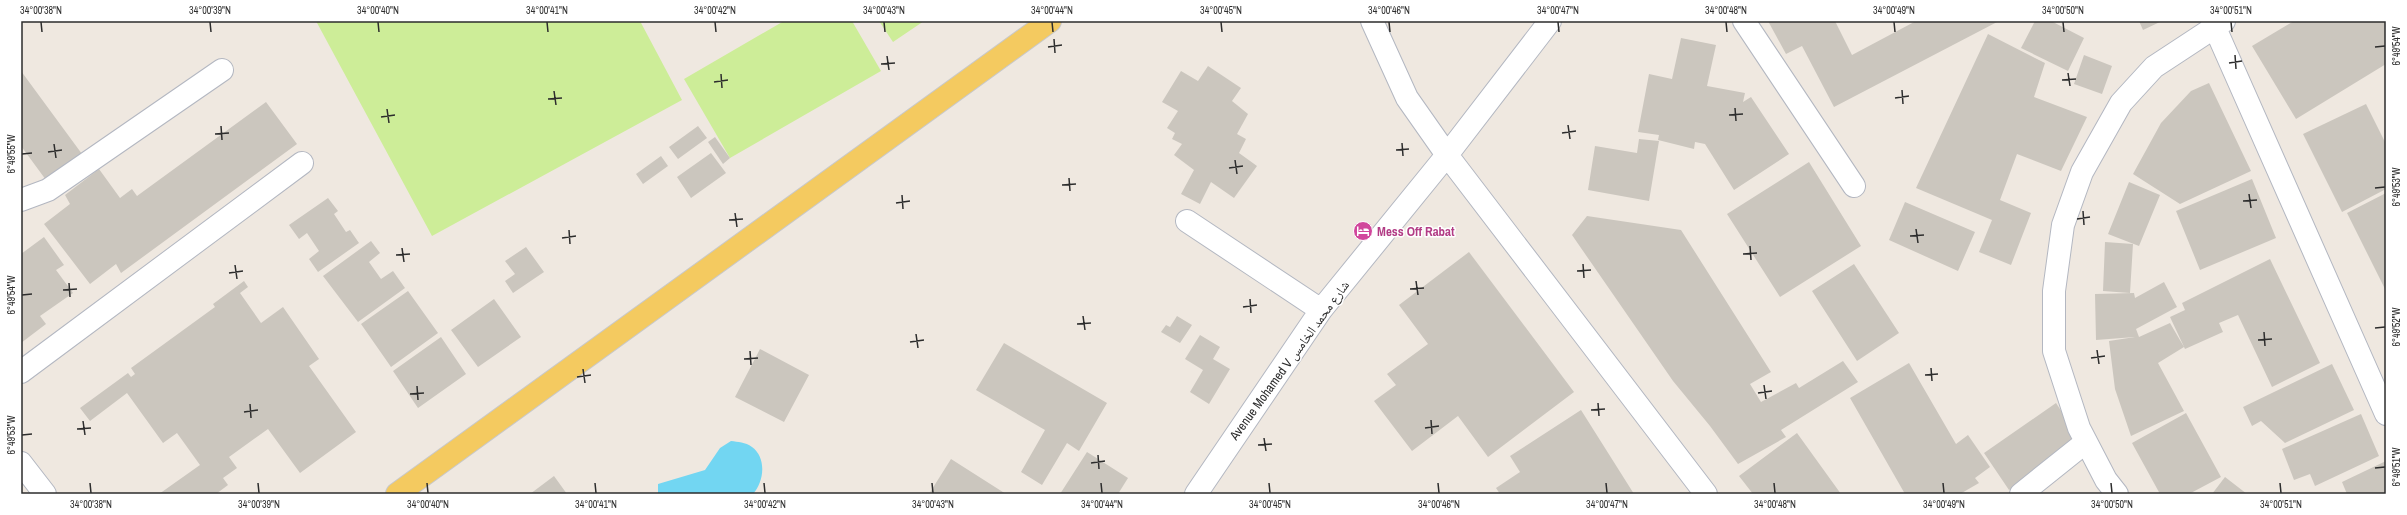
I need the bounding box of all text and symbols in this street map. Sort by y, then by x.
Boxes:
text: 34°00'38"N [20,4,62,17]
text: 34°00'39"N [189,4,231,17]
text: 34°00'40"N [357,4,399,17]
text: 34°00'41"N [526,4,568,17]
text: 34°00'42"N [694,4,736,17]
text: 34°00'43"N [863,4,905,17]
text: 34°00'44"N [1031,4,1073,17]
text: 34°00'45"N [1200,4,1242,17]
text: 34°00'46"N [1368,4,1410,17]
text: 34°00'47"N [1537,4,1579,17]
text: 34°00'48"N [1705,4,1747,17]
text: 34°00'49"N [1873,4,1915,17]
text: 34°00'50"N [2042,4,2084,17]
text: 34°00'51"N [2210,4,2252,17]
text: 6°49'54"W [2390,26,2403,66]
text: 6°49'55"W [5,134,18,174]
text: 6°49'53"W [2390,167,2403,207]
hotel icon: Mess Off Rabat [1352,220,1374,242]
place label: Mess Off Rabat [1377,223,1455,240]
text: 6°49'54"W [5,275,18,315]
street label: Avenue Mohamed V شارع محمد الخامس [1225,277,1354,445]
text: 6°49'52"W [2390,307,2403,347]
text: 6°49'53"W [5,415,18,455]
text: 6°49'51"W [2390,447,2403,487]
text: 34°00'38"N [70,498,112,511]
text: 34°00'39"N [238,498,280,511]
text: 34°00'40"N [407,498,449,511]
text: 34°00'41"N [575,498,617,511]
text: 34°00'42"N [744,498,786,511]
text: 34°00'43"N [912,498,954,511]
text: 34°00'44"N [1081,498,1123,511]
text: 34°00'45"N [1249,498,1291,511]
text: 34°00'46"N [1418,498,1460,511]
text: 34°00'47"N [1586,498,1628,511]
text: 34°00'48"N [1754,498,1796,511]
text: 34°00'49"N [1923,498,1965,511]
text: 34°00'50"N [2091,498,2133,511]
text: 34°00'51"N [2260,498,2302,511]

